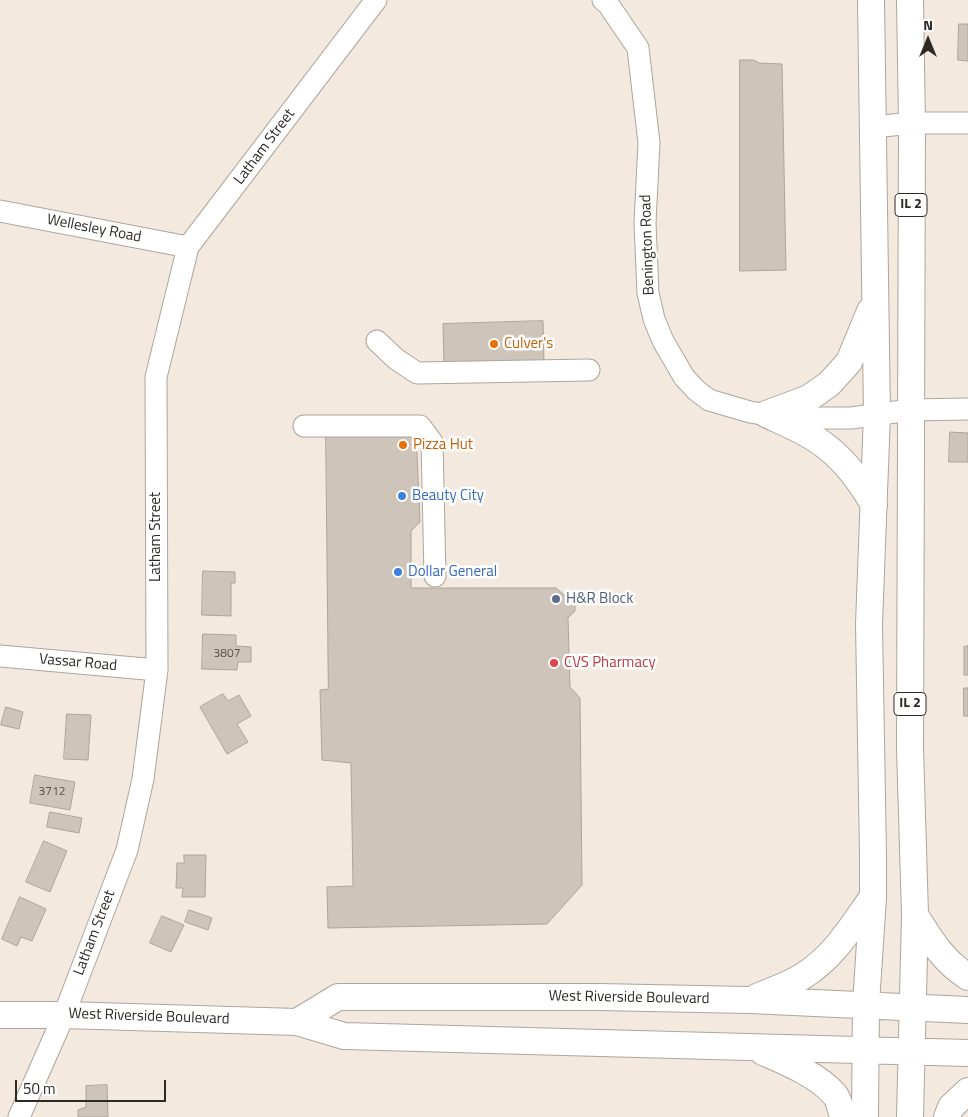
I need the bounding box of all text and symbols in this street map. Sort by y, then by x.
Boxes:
text: N [923,14,933,35]
north arrow [903,15,953,65]
street label: Latham Street [231,106,299,188]
street label: Benington Road [637,194,659,296]
road number: IL 2 [895,194,927,216]
street label: Wellesley Road [45,211,143,247]
place label: Culver's [504,335,553,353]
marker: Culver's [488,338,500,350]
place label: Pizza Hut [413,436,473,454]
marker: Pizza Hut [397,439,409,451]
place label: Beauty City [412,487,484,505]
marker: Beauty City [396,490,408,502]
street label: Latham Street [147,492,165,582]
place label: Dollar General [408,563,497,581]
marker: Dollar General [392,566,404,578]
place label: H&R Block [566,590,633,608]
marker: H&R Block [550,593,562,605]
house number: 3807 [214,647,240,661]
street label: Vassar Road [38,651,118,675]
place label: CVS Pharmacy [564,654,656,672]
marker: CVS Pharmacy [548,657,560,669]
road number: IL 2 [894,692,926,716]
house number: 3712 [39,785,65,799]
street label: Latham Street [70,888,120,978]
street label: West Riverside Boulevard [548,988,710,1008]
street label: West Riverside Boulevard [68,1005,230,1029]
scale bar [18,1070,169,1102]
text: 50 m [23,1077,56,1100]

